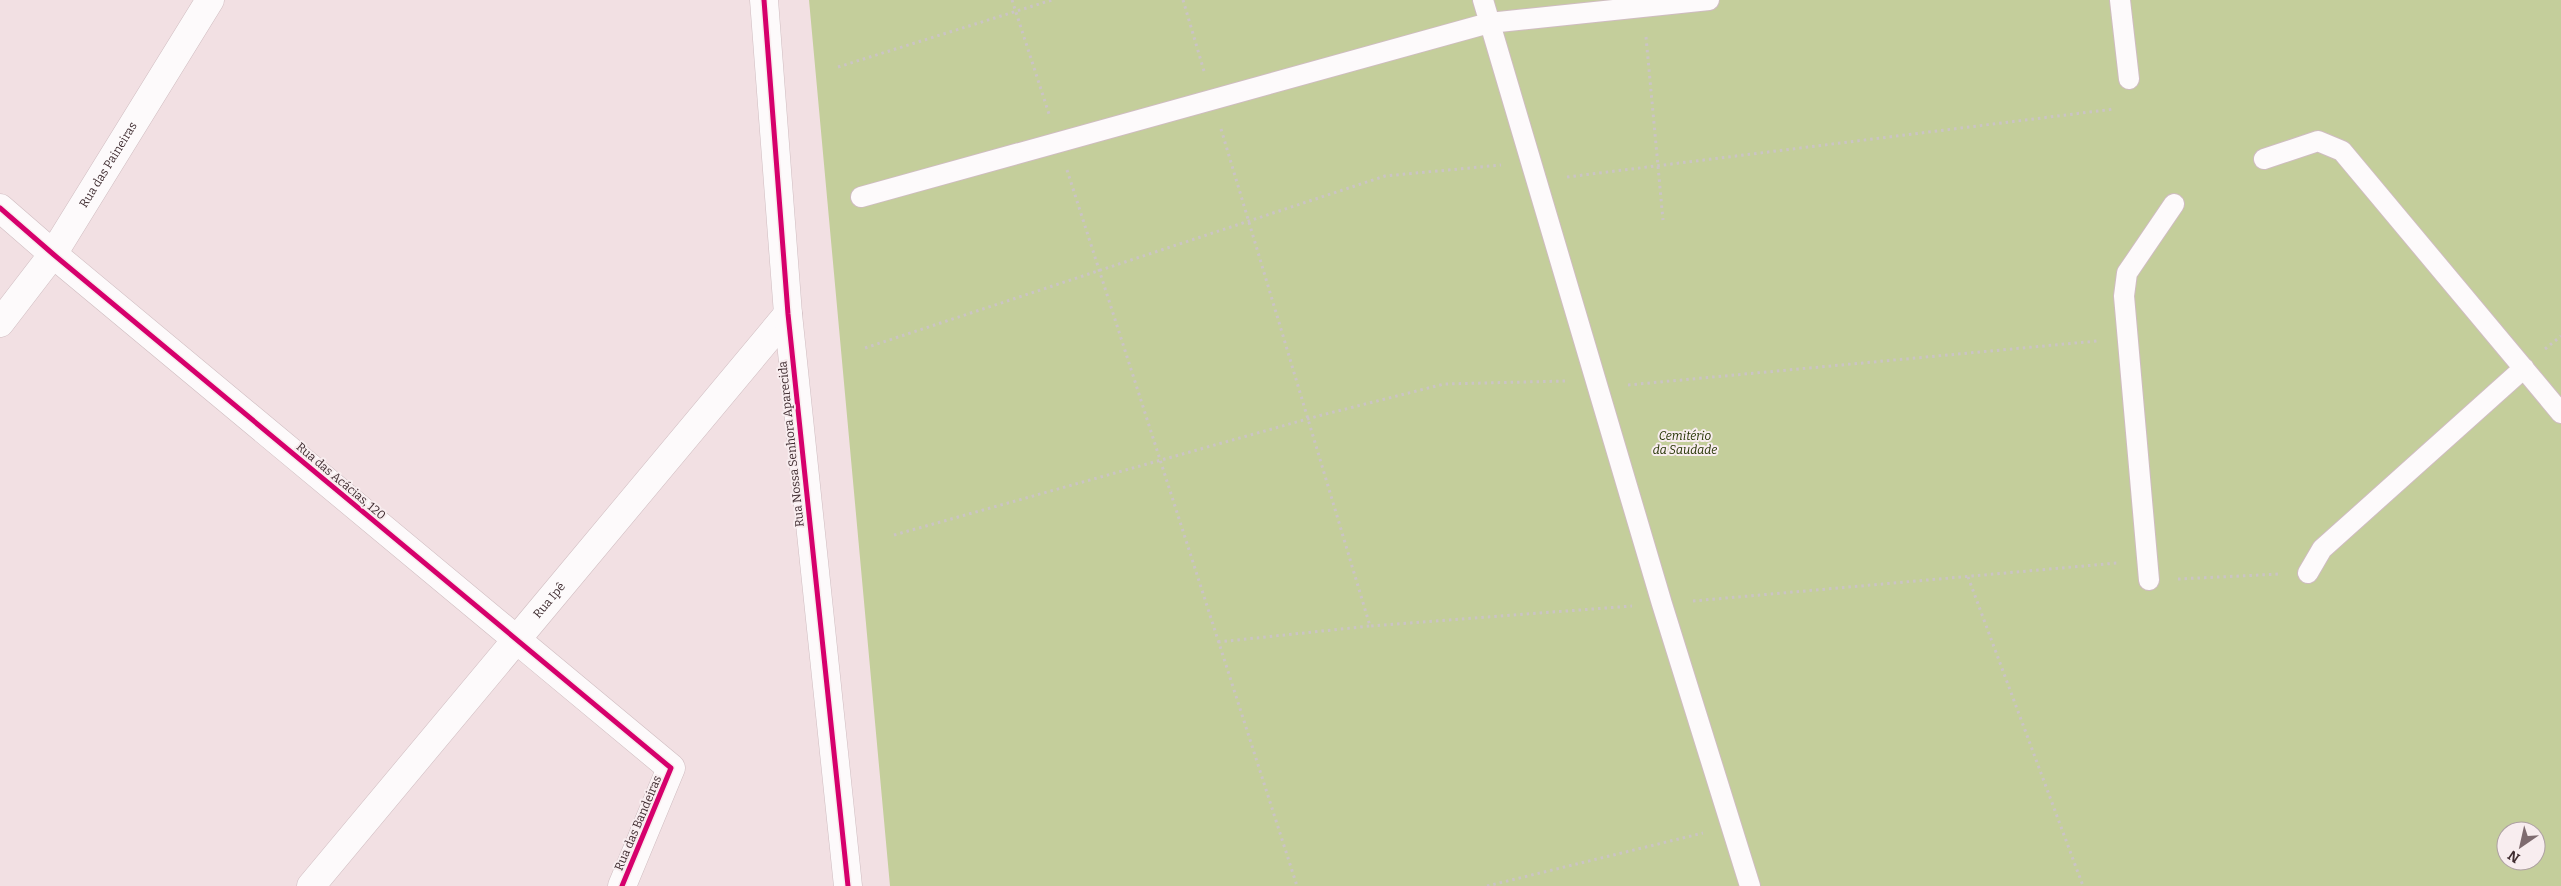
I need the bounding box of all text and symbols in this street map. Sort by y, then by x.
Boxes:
street label: Rua das Paineiras [77,119,140,210]
street label: Rua Nossa Senhora Aparecida [775,360,807,528]
park label: Cemitério da Saudade [1653,429,1717,457]
street label: Rua das Acácias, 120 [294,440,388,522]
street label: Rua Ipê [530,580,568,621]
street label: Rua das Bandeiras [612,773,664,873]
north arrow [2496,821,2546,871]
text: N [2505,846,2523,866]

